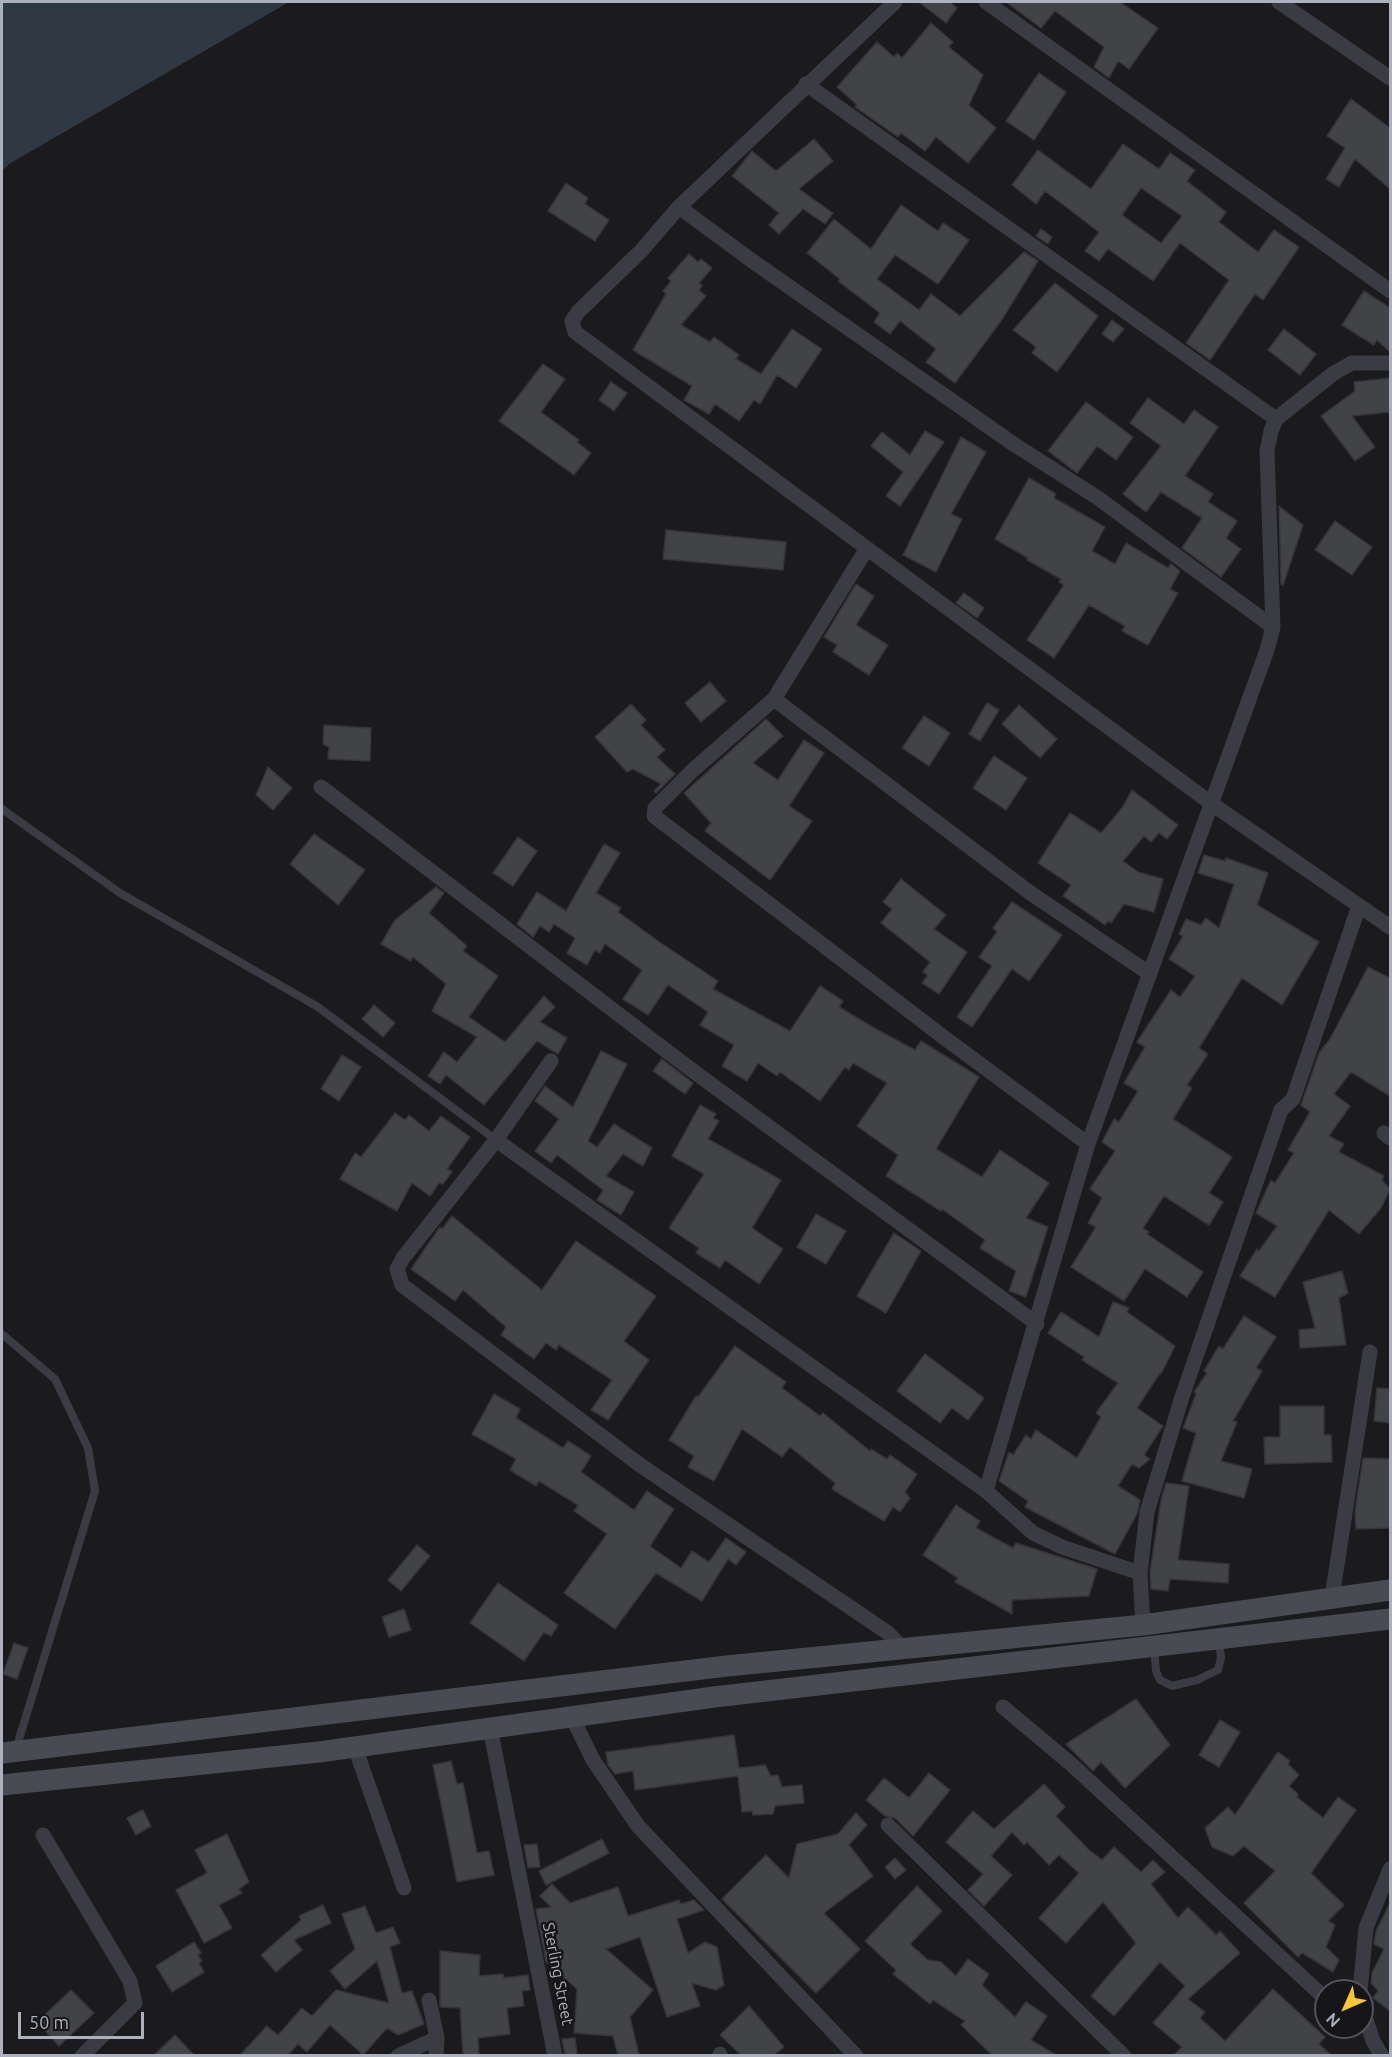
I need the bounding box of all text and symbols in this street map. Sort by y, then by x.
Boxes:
street label: Sterling Street [539,1921,577,2027]
north arrow [1314,1979,1374,2039]
scale bar [21,2000,147,2038]
text: N [1322,2010,1343,2031]
text: 50 m [29,2012,69,2032]

